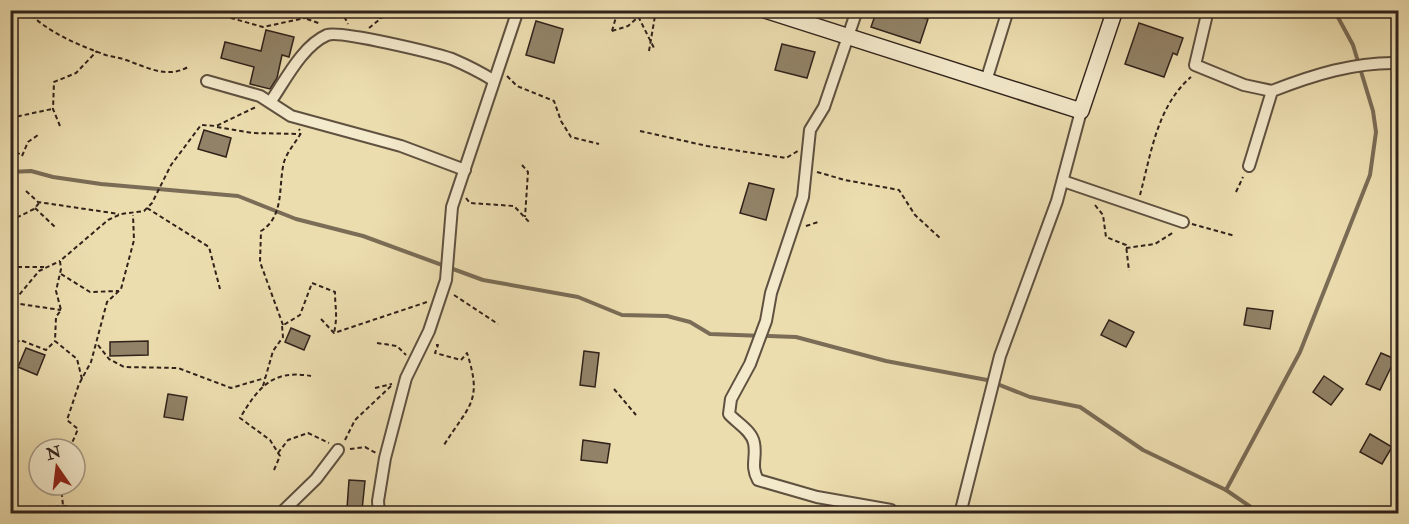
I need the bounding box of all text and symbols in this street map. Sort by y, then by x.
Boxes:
north arrow [27,437,87,497]
text: N [43,442,64,465]

